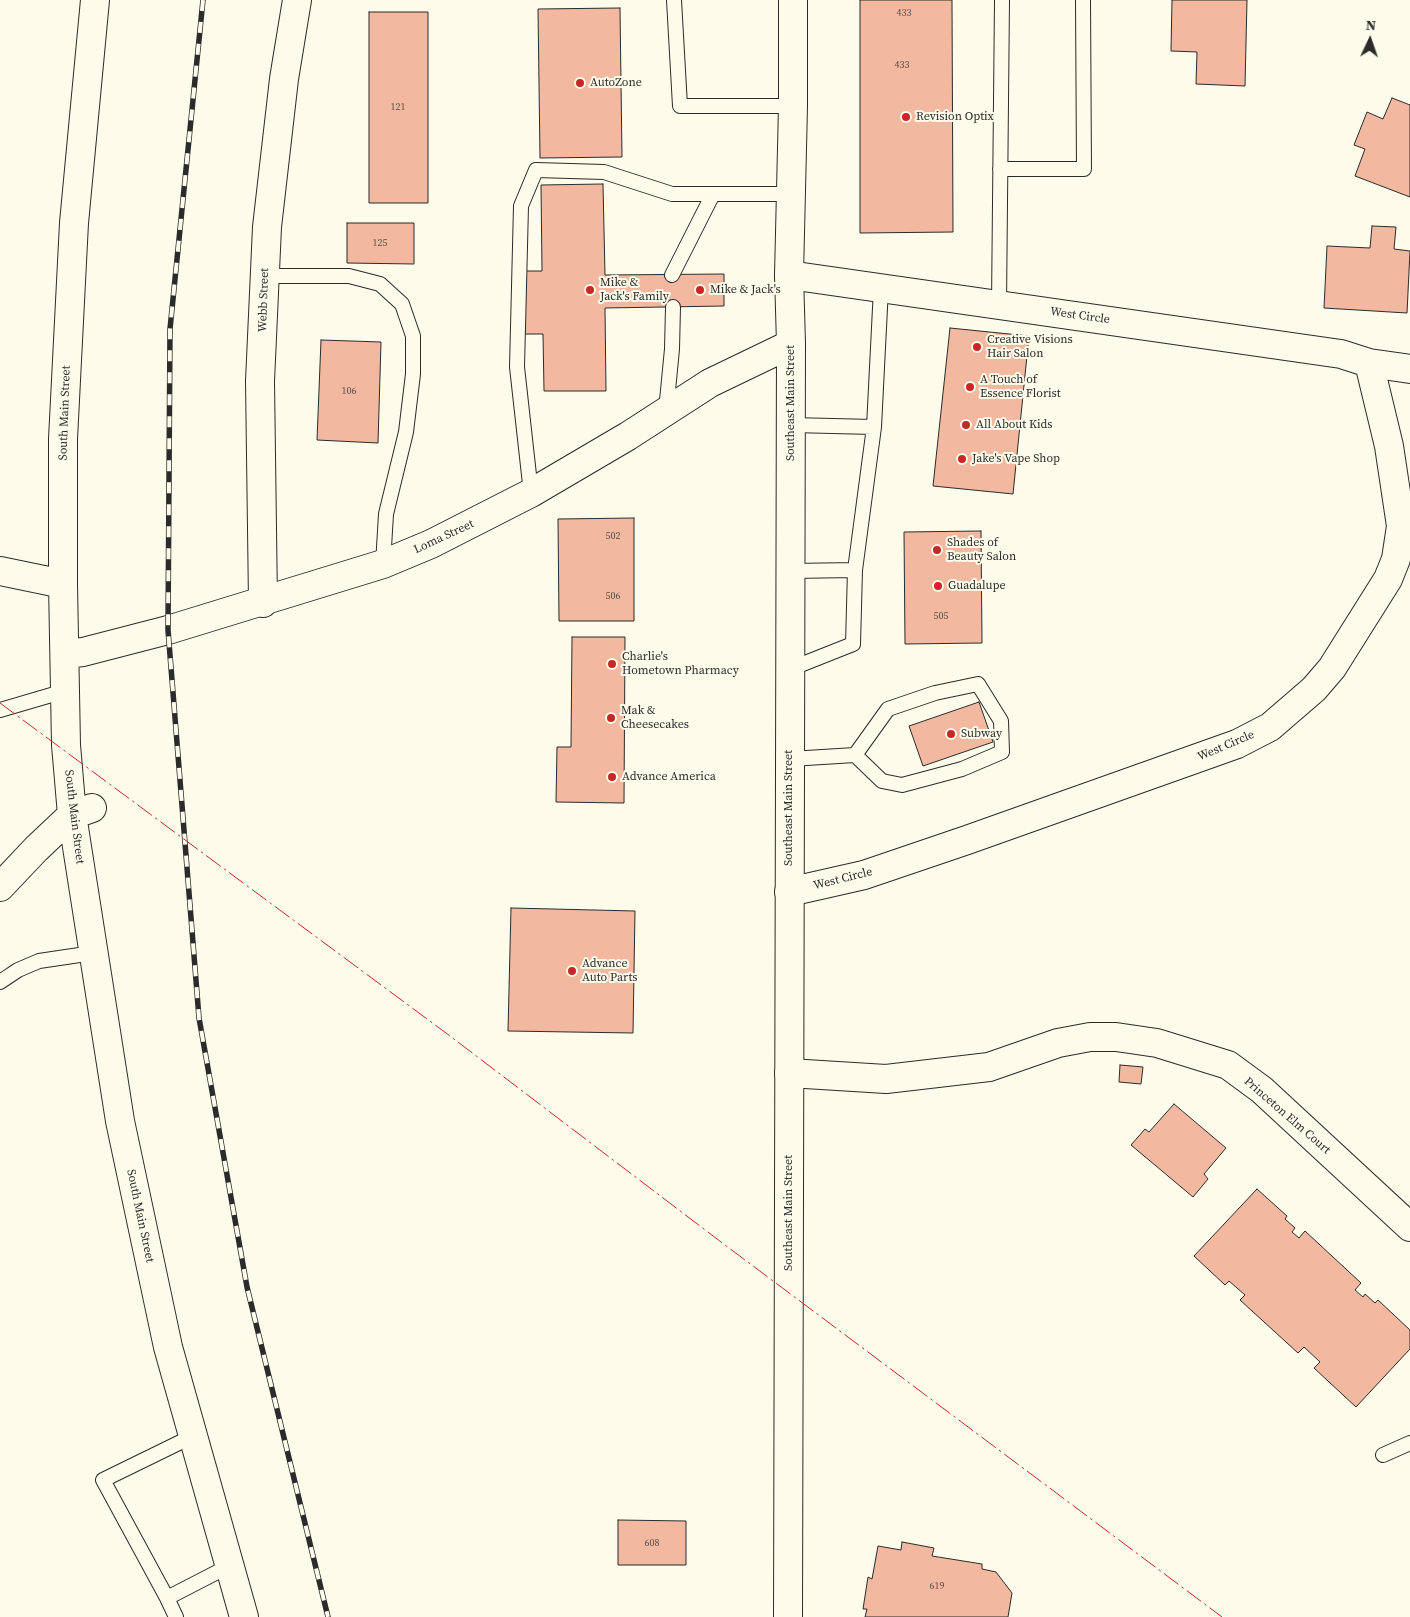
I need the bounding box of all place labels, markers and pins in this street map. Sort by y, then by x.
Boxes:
place label: AutoZone [590,76,642,90]
marker: AutoZone [574,77,586,89]
place label: Revision Optix [916,110,994,124]
marker: Revision Optix [900,111,912,123]
place label: Mike & Jack's Family [600,276,669,304]
place label: Mike & Jack's [710,283,781,297]
marker: Mike & Jack's Family [584,284,596,296]
marker: Mike & Jack's [694,284,706,296]
place label: Creative Visions Hair Salon [987,333,1073,361]
marker: Creative Visions Hair Salon [971,341,983,353]
place label: A Touch of Essence Florist [980,373,1061,401]
marker: A Touch of Essence Florist [964,381,976,393]
place label: All About Kids [976,418,1053,432]
marker: All About Kids [960,419,972,431]
place label: Jake's Vape Shop [972,452,1060,466]
marker: Jake's Vape Shop [956,453,968,465]
place label: Shades of Beauty Salon [947,536,1016,564]
marker: Shades of Beauty Salon [931,544,943,556]
place label: Guadalupe [948,579,1006,593]
marker: Guadalupe [932,580,944,592]
place label: Charlie's Hometown Pharmacy [622,650,739,678]
marker: Charlie's Hometown Pharmacy [606,658,618,670]
place label: Mak & Cheesecakes [621,704,689,732]
marker: Mak & Cheesecakes [605,712,617,724]
place label: Subway [961,727,1002,741]
marker: Subway [945,728,957,740]
place label: Advance America [622,770,716,784]
marker: Advance America [606,771,618,783]
place label: Advance Auto Parts [582,957,638,985]
marker: Advance Auto Parts [566,965,578,977]

